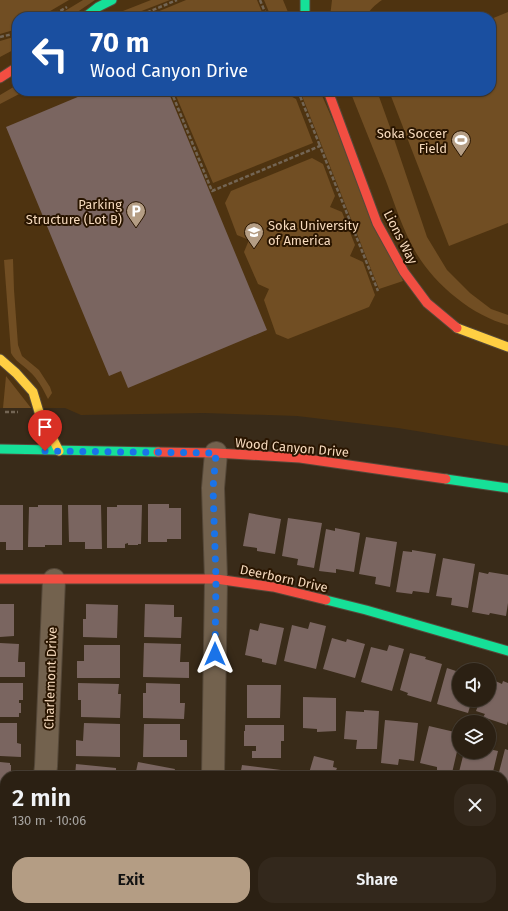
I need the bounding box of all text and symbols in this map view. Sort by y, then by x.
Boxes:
text: 70 m [90,26,149,59]
icon: left [24,28,76,80]
text: Wood Canyon Drive [90,60,248,82]
place label: Soka Soccer Field [377,126,447,156]
sports icon: Soka Soccer Field [450,129,472,157]
place label: Parking Structure (Lot B) [26,197,122,227]
parking icon: Parking Structure (Lot B) [125,200,147,228]
street label: Lions Way [381,208,421,267]
place label: Soka University of America [268,218,359,248]
school or university icon: Soka University of America [243,221,265,249]
pin [28,410,62,451]
icon: arrive [34,416,56,438]
street label: Wood Canyon Drive [234,435,350,460]
street label: Deerborn Drive [239,562,329,595]
street label: Charlemont Drive [41,626,60,730]
position arrow [194,633,236,675]
map controls [452,663,496,759]
button: sound [452,663,496,707]
button: layers [452,715,496,759]
text: 2 min [12,784,71,812]
button: close [454,784,496,826]
text: 130 m · 10:06 [12,813,86,828]
button: Exit [12,857,250,903]
button: Share [258,857,496,903]

